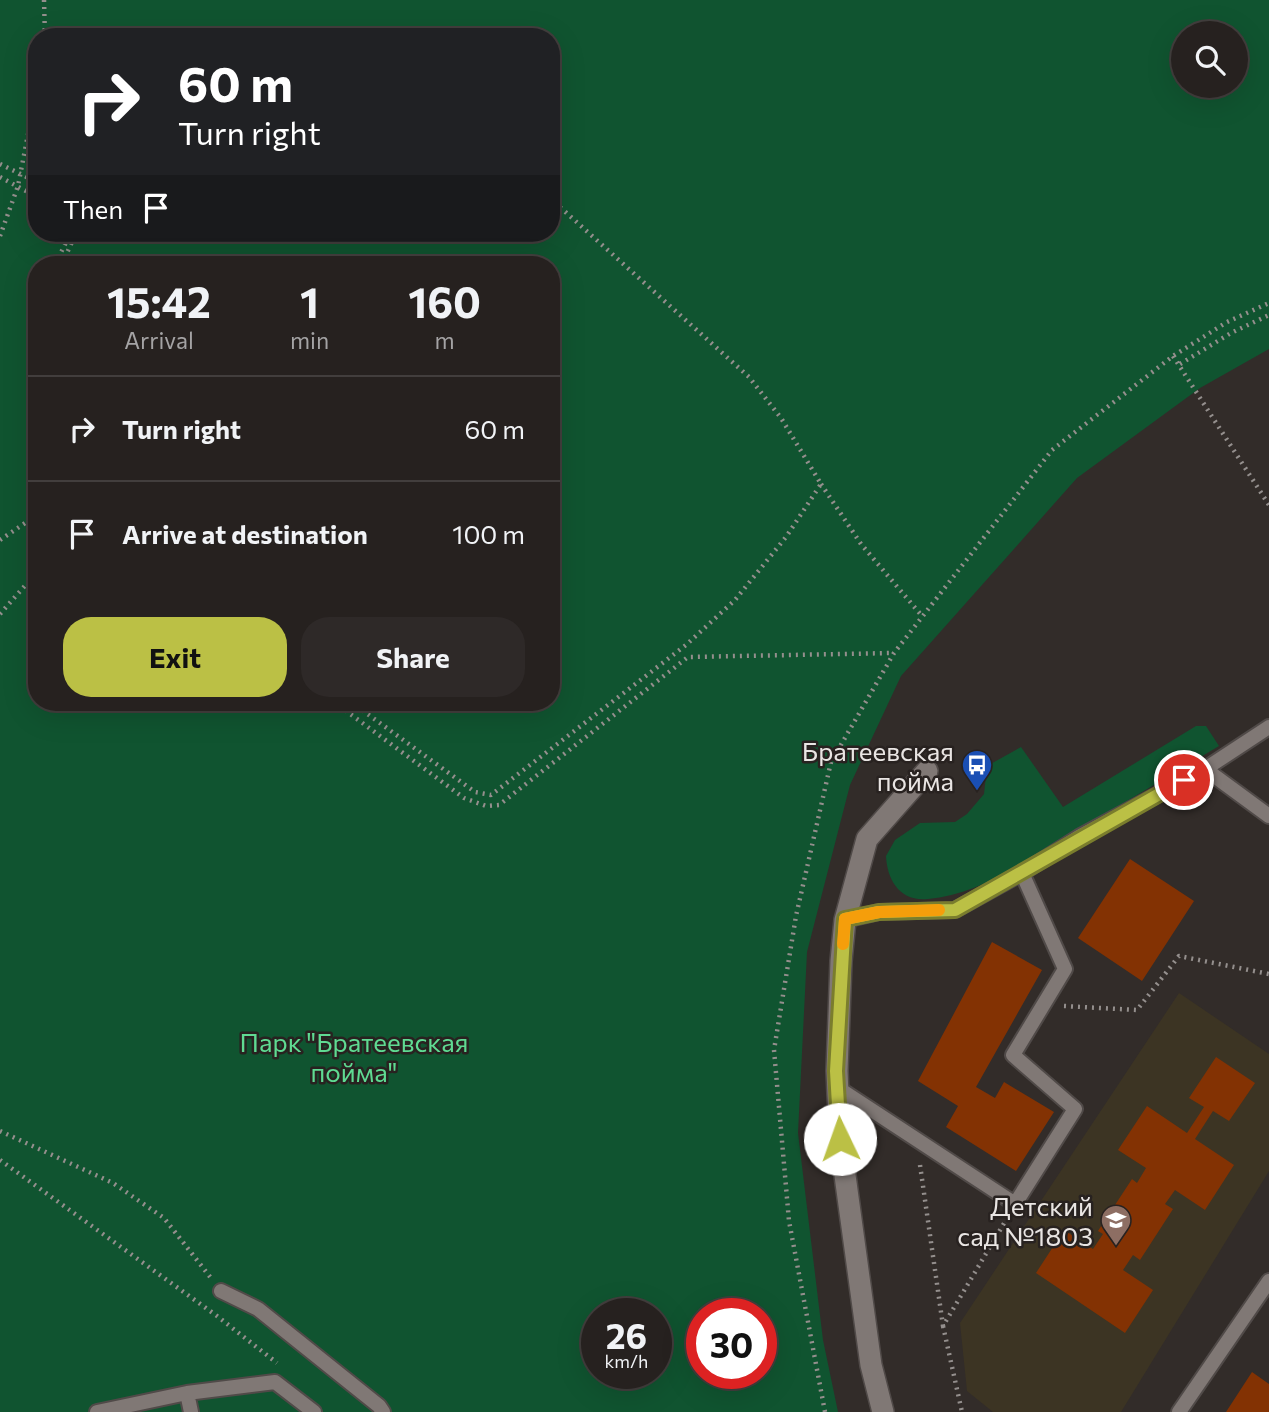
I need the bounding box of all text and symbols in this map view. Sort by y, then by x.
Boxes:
map controls [1171,21,1248,98]
button: search [1171,21,1248,98]
text: 60 m [178,52,293,112]
icon: right [63,56,154,147]
text: Turn right [178,112,321,152]
icon: arrive [137,189,175,227]
text: Then [63,193,123,224]
text: 15:42 [107,275,211,327]
text: 1 [300,275,319,327]
text: 160 [408,275,481,327]
text: Arrival [124,326,194,354]
text: min [290,326,329,354]
text: m [435,326,455,354]
icon: right [63,410,101,448]
text: Turn right [122,413,241,444]
text: 60 m [465,413,525,444]
icon: arrive [63,515,101,553]
text: Arrive at destination [122,518,368,549]
text: 100 m [452,518,525,549]
button: Exit [63,617,287,697]
button: Share [301,617,525,697]
place label: Братеевская пойма [802,735,954,796]
bus stop icon: Братеевская пойма [960,748,994,792]
pin [1154,750,1214,810]
icon: arrive [1165,761,1203,799]
park label: Парк "Братеевская пойма" [240,1026,468,1087]
position arrow [803,1102,877,1176]
place label: Детский сад №1803 [957,1190,1093,1251]
school or university icon: Детский сад №1803 [1099,1203,1133,1247]
speed limit sign: 30 [686,1298,777,1389]
text: 26 [606,1313,647,1356]
text: km/h [605,1350,648,1372]

